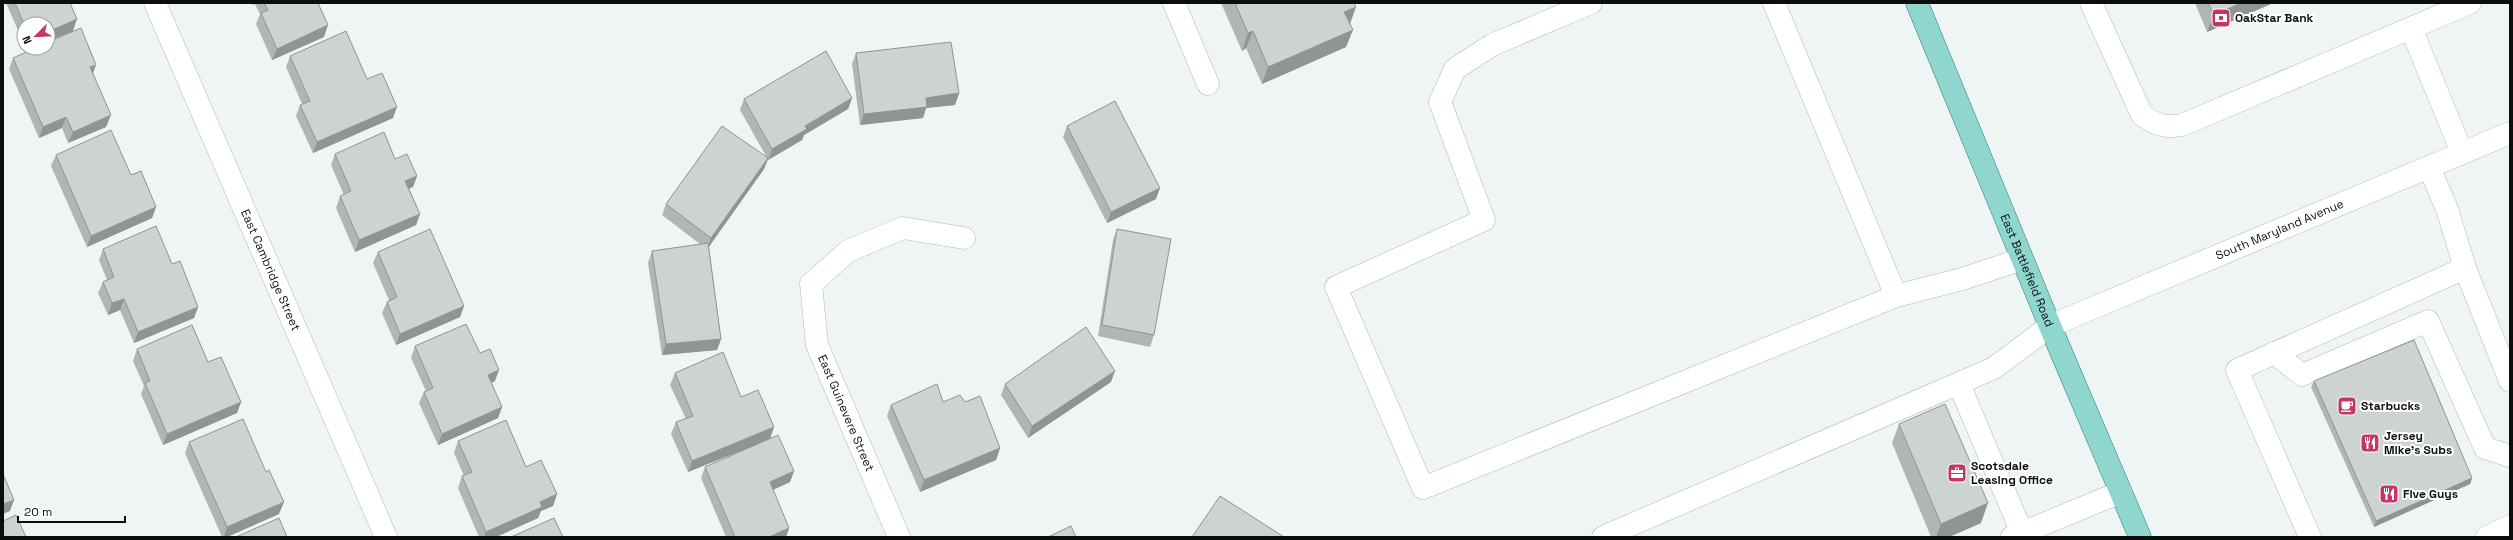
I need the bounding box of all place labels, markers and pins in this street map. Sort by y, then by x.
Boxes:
bank icon: OakStar Bank [2210,7,2232,29]
place label: OakStar Bank [2235,10,2314,26]
cafe icon: Starbucks [2336,395,2358,417]
place label: Starbucks [2361,398,2420,414]
place label: Jersey Mike's Subs [2384,428,2452,458]
restaurant icon: Jersey Mike's Subs [2359,432,2381,454]
place label: Scotsdale Leasing Office [1971,458,2053,488]
office icon: Scotsdale Leasing Office [1946,462,1968,484]
restaurant icon: Five Guys [2378,483,2400,505]
place label: Five Guys [2403,486,2458,502]

